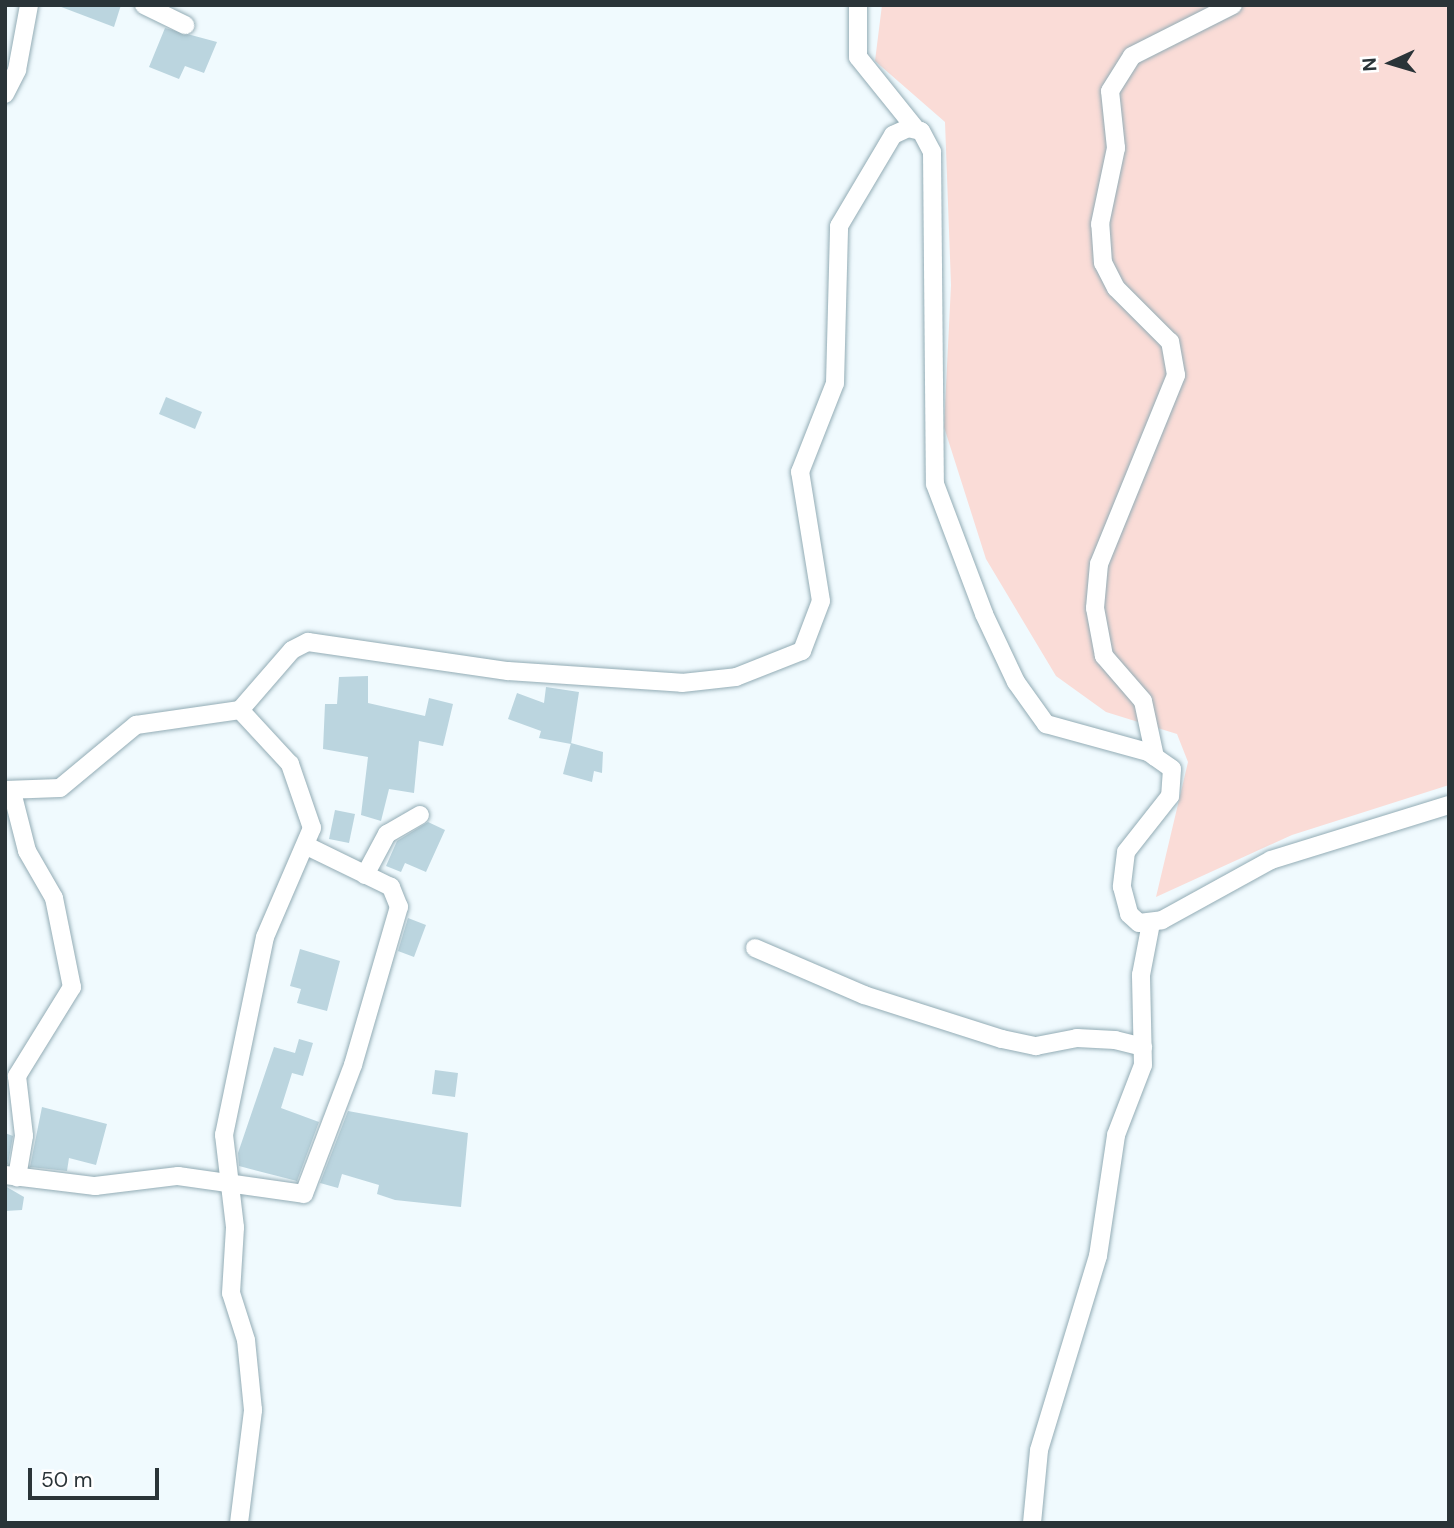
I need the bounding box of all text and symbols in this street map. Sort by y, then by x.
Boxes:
north arrow [1356,28,1426,98]
text: N [1357,57,1383,72]
scale bar [32,1454,163,1498]
text: 50 m [41,1466,92,1494]

